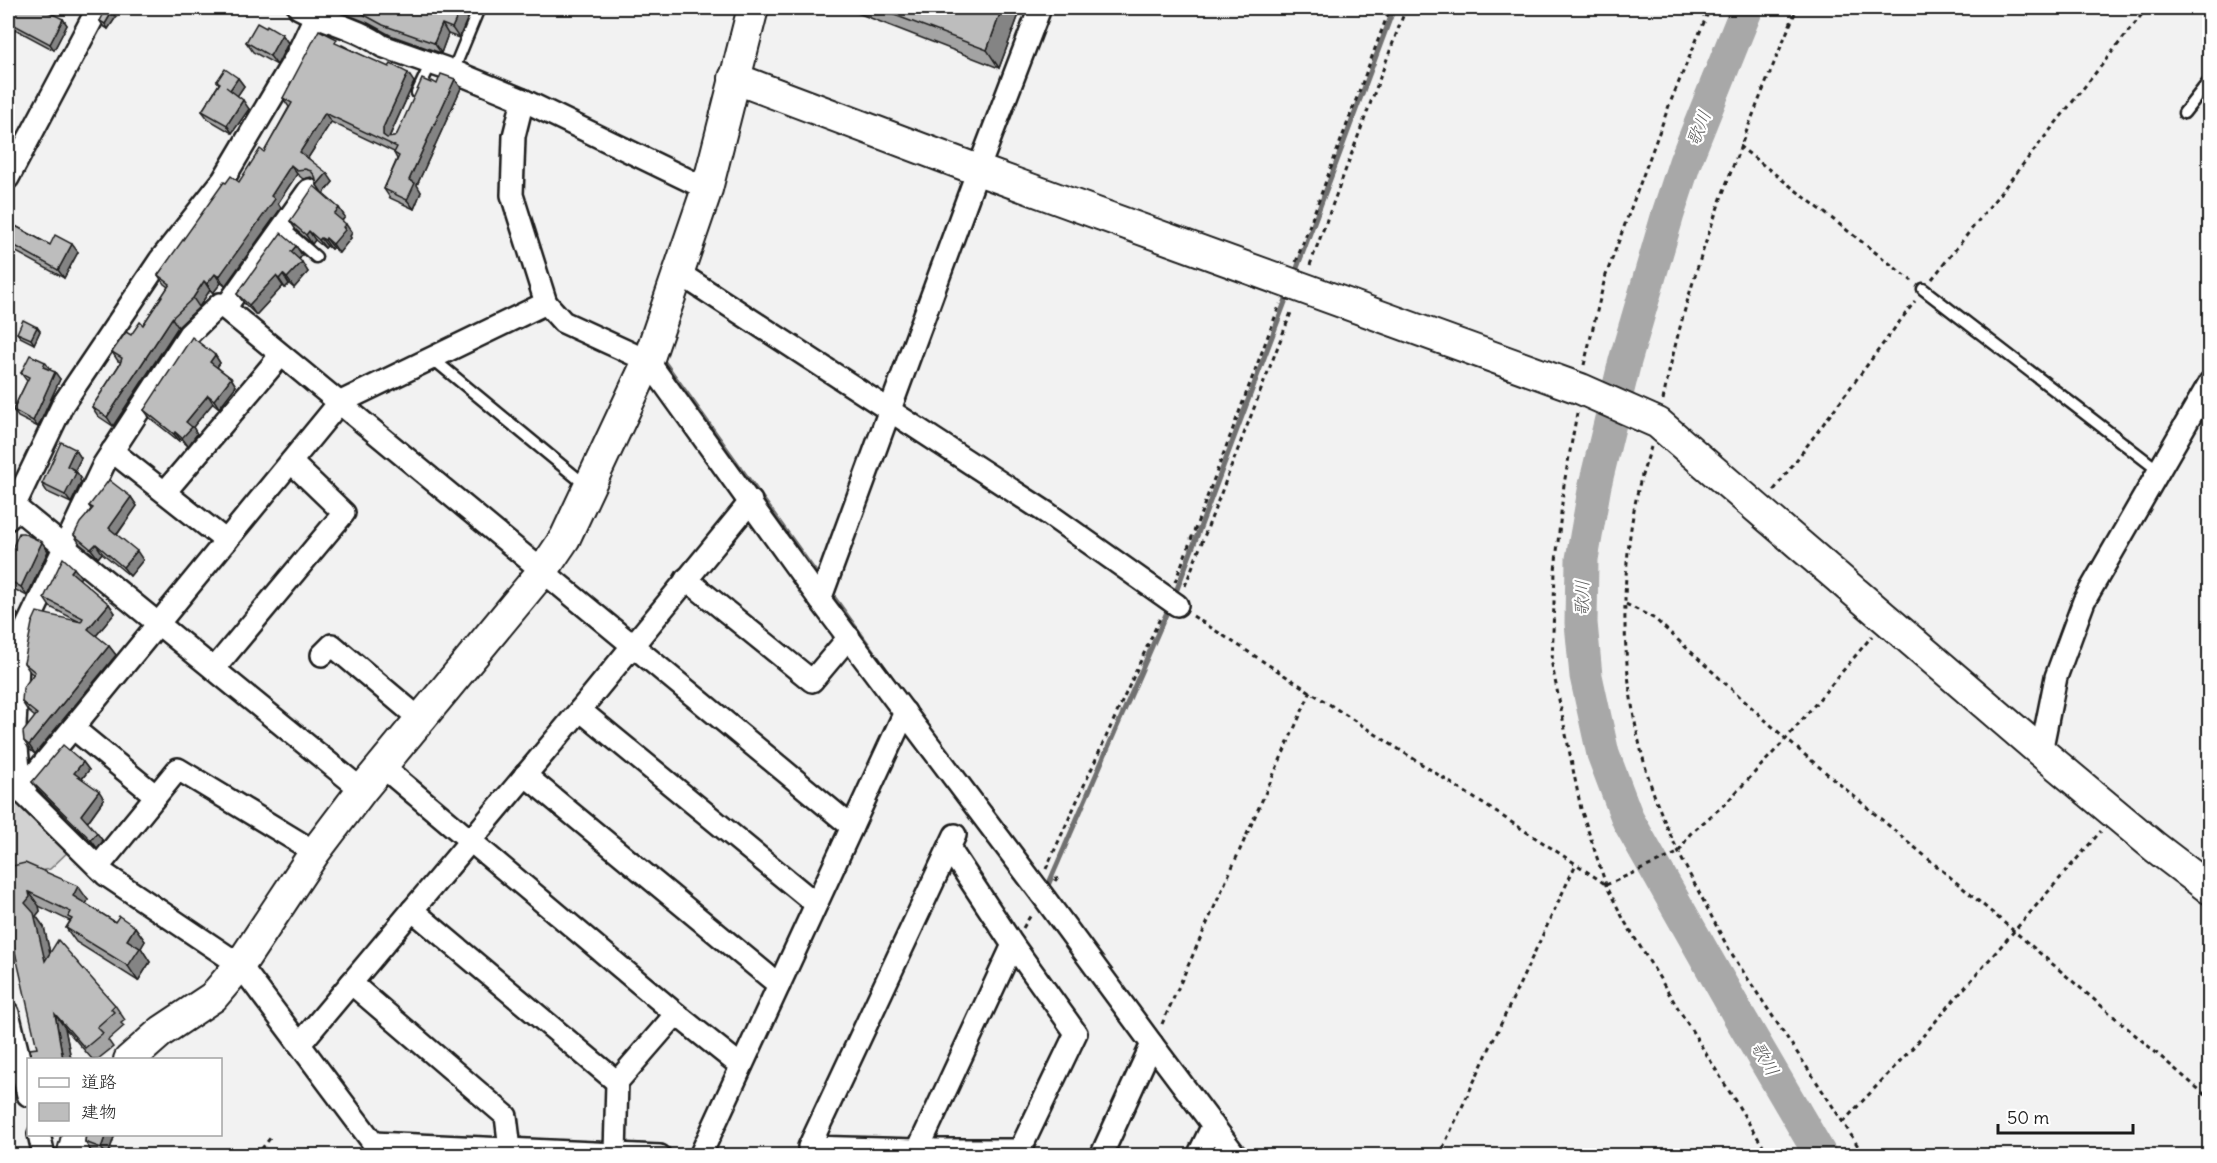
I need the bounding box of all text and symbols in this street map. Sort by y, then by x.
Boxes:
water label: 歌川 [1681,107,1716,149]
water label: 歌川 [1570,580,1593,616]
water label: 歌川 [1746,1037,1784,1080]
legend [27,1058,222,1136]
text: 道路 [81,1070,117,1093]
scale bar [1998,1097,2133,1135]
text: 建物 [81,1100,117,1123]
text: 50 m [2007,1106,2049,1129]

